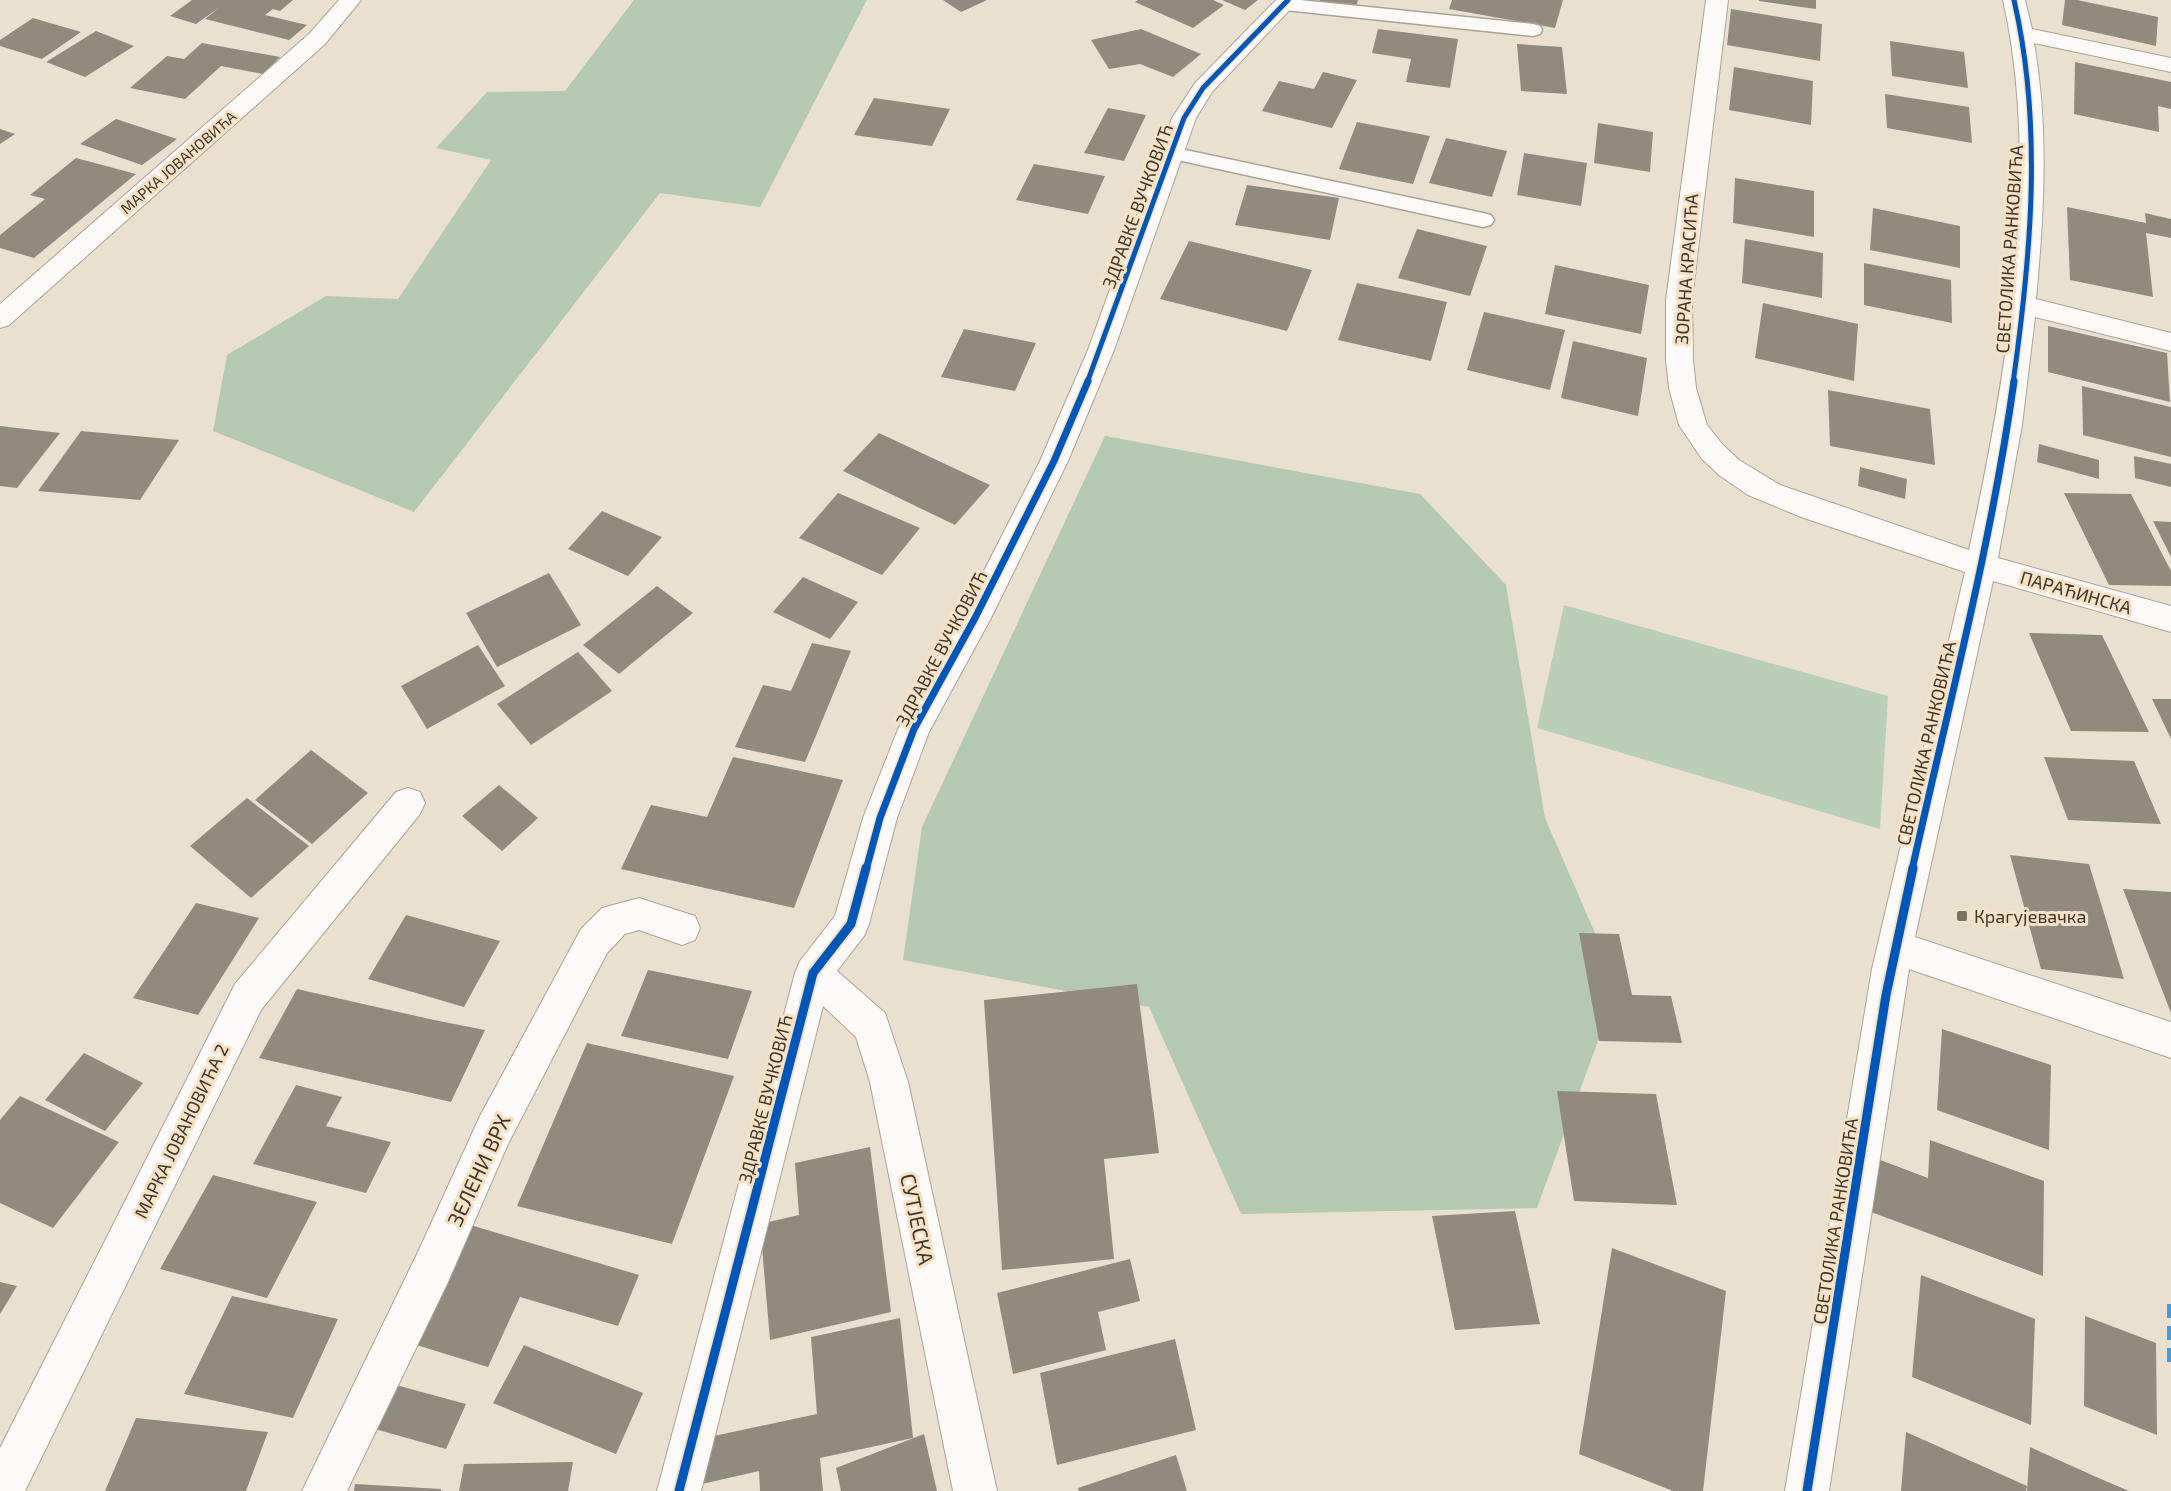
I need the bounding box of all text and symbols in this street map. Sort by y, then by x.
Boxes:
street label: МАРКА ЈОВАНОВИЋА [116,106,240,217]
street label: ЗДРАВКЕ ВУЧКОВИЋ [1097,121,1177,291]
street label: СВЕТОЛИКА РАНКОВИЋА [1991,143,2027,354]
street label: ЗОРАНА КРАСИЋА [1670,192,1702,345]
street label: ЗДРАВКЕ ВУЧКОВИЋ [891,566,991,730]
street label: ПАРАЋИНСКА [2018,566,2135,619]
street label: СВЕТОЛИКА РАНКОВИЋА [1892,638,1960,847]
place label: Крагујевачка [1974,905,2086,927]
marker: Крагујевачка [1955,909,1969,923]
street label: ЗДРАВКЕ ВУЧКОВИЋ [733,1012,797,1186]
street label: МАРКА ЈОВАНОВИЋА 2 [129,1040,233,1222]
street label: ЗЕЛЕНИ ВРХ [441,1110,515,1230]
street label: СВЕТОЛИКА РАНКОВИЋА [1808,1115,1862,1326]
street label: СУТЈЕСКА [896,1171,940,1267]

